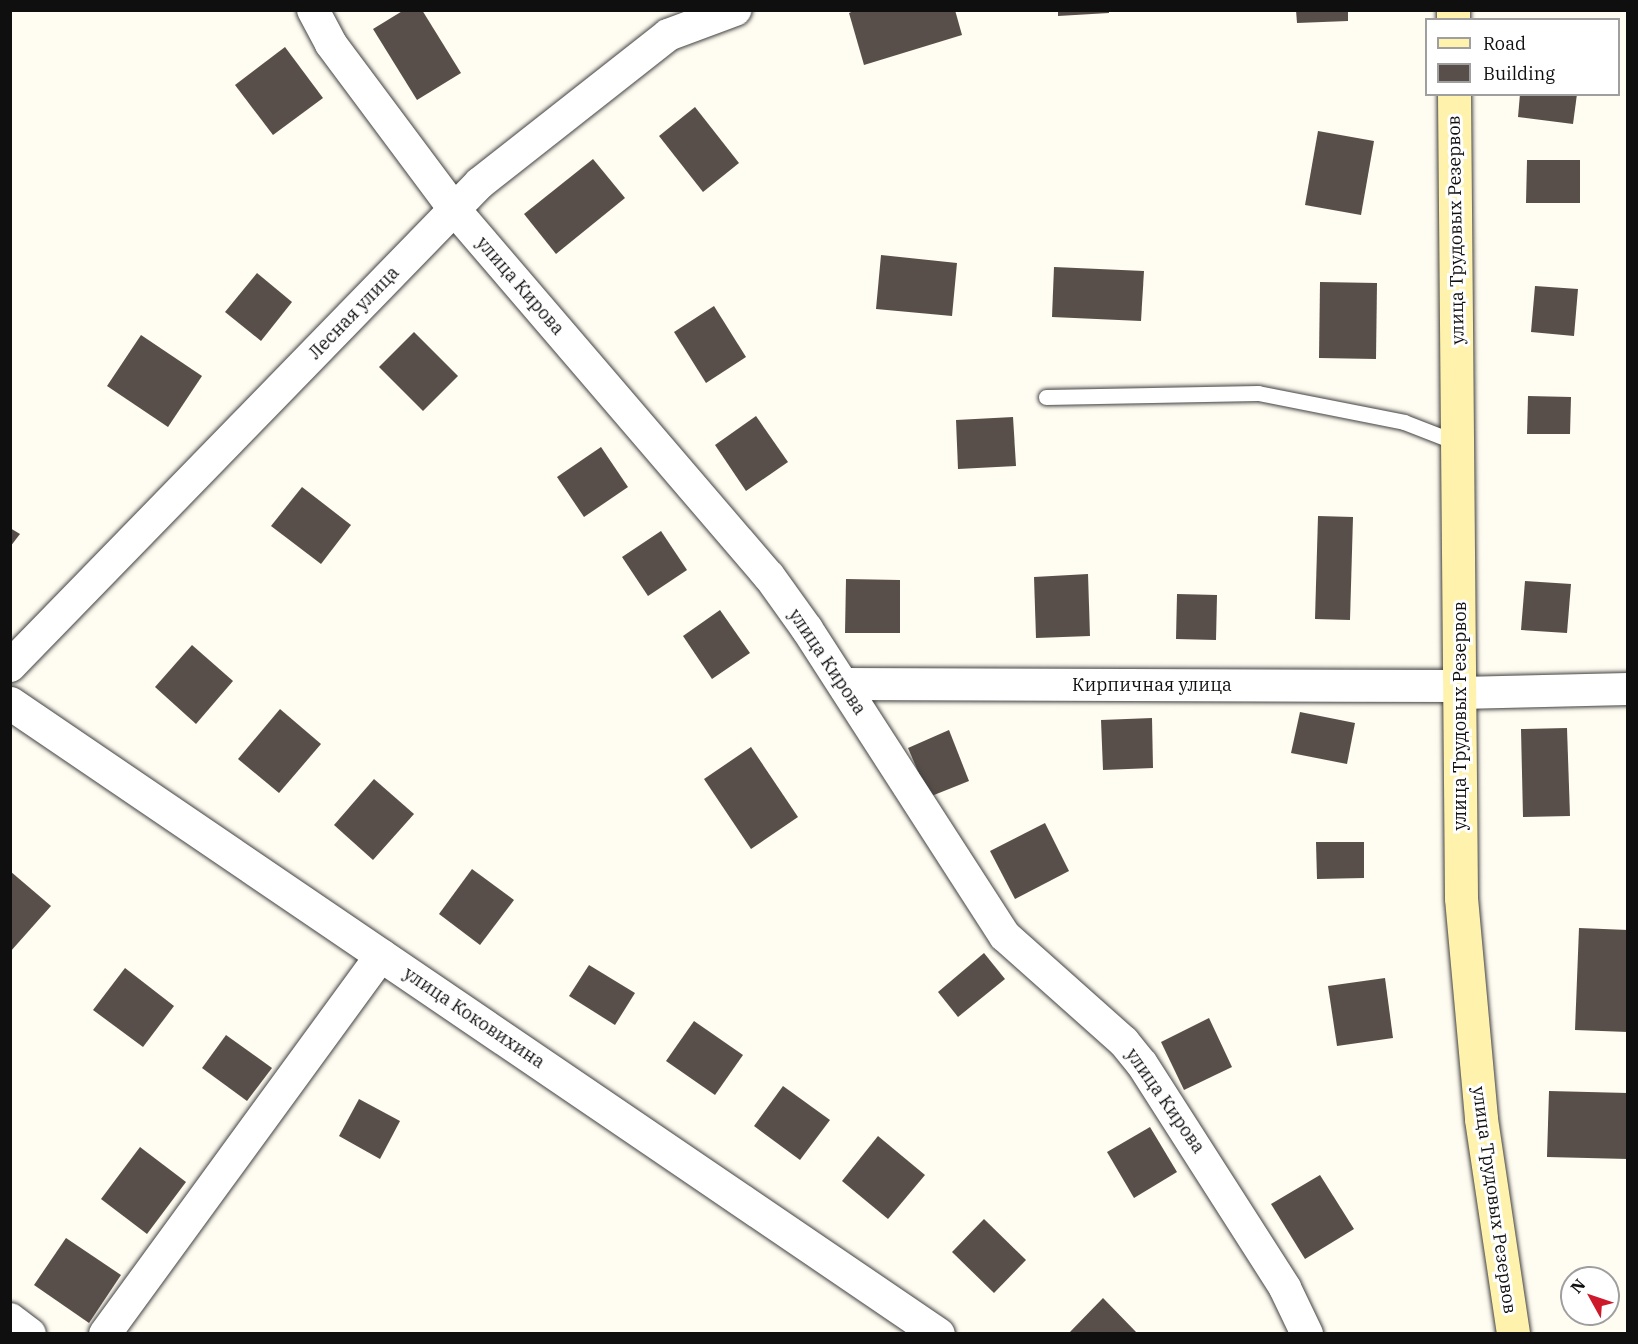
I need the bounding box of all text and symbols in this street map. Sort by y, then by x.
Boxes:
legend [1425,18,1620,96]
text: Road [1483,32,1526,55]
text: Building [1483,62,1555,85]
street label: улица Трудовых Резервов [1443,115,1469,345]
street label: улица Кирова [471,232,569,340]
street label: Лесная улица [304,262,404,364]
street label: улица Трудовых Резервов [1449,601,1471,831]
street label: улица Кирова [784,605,870,719]
street label: Кирпичная улица [1072,674,1232,696]
street label: улица Коковихина [399,963,549,1073]
street label: улица Кирова [1121,1044,1209,1158]
street label: улица Трудовых Резервов [1467,1085,1521,1315]
north arrow [1560,1266,1620,1326]
text: N [1566,1274,1589,1297]

